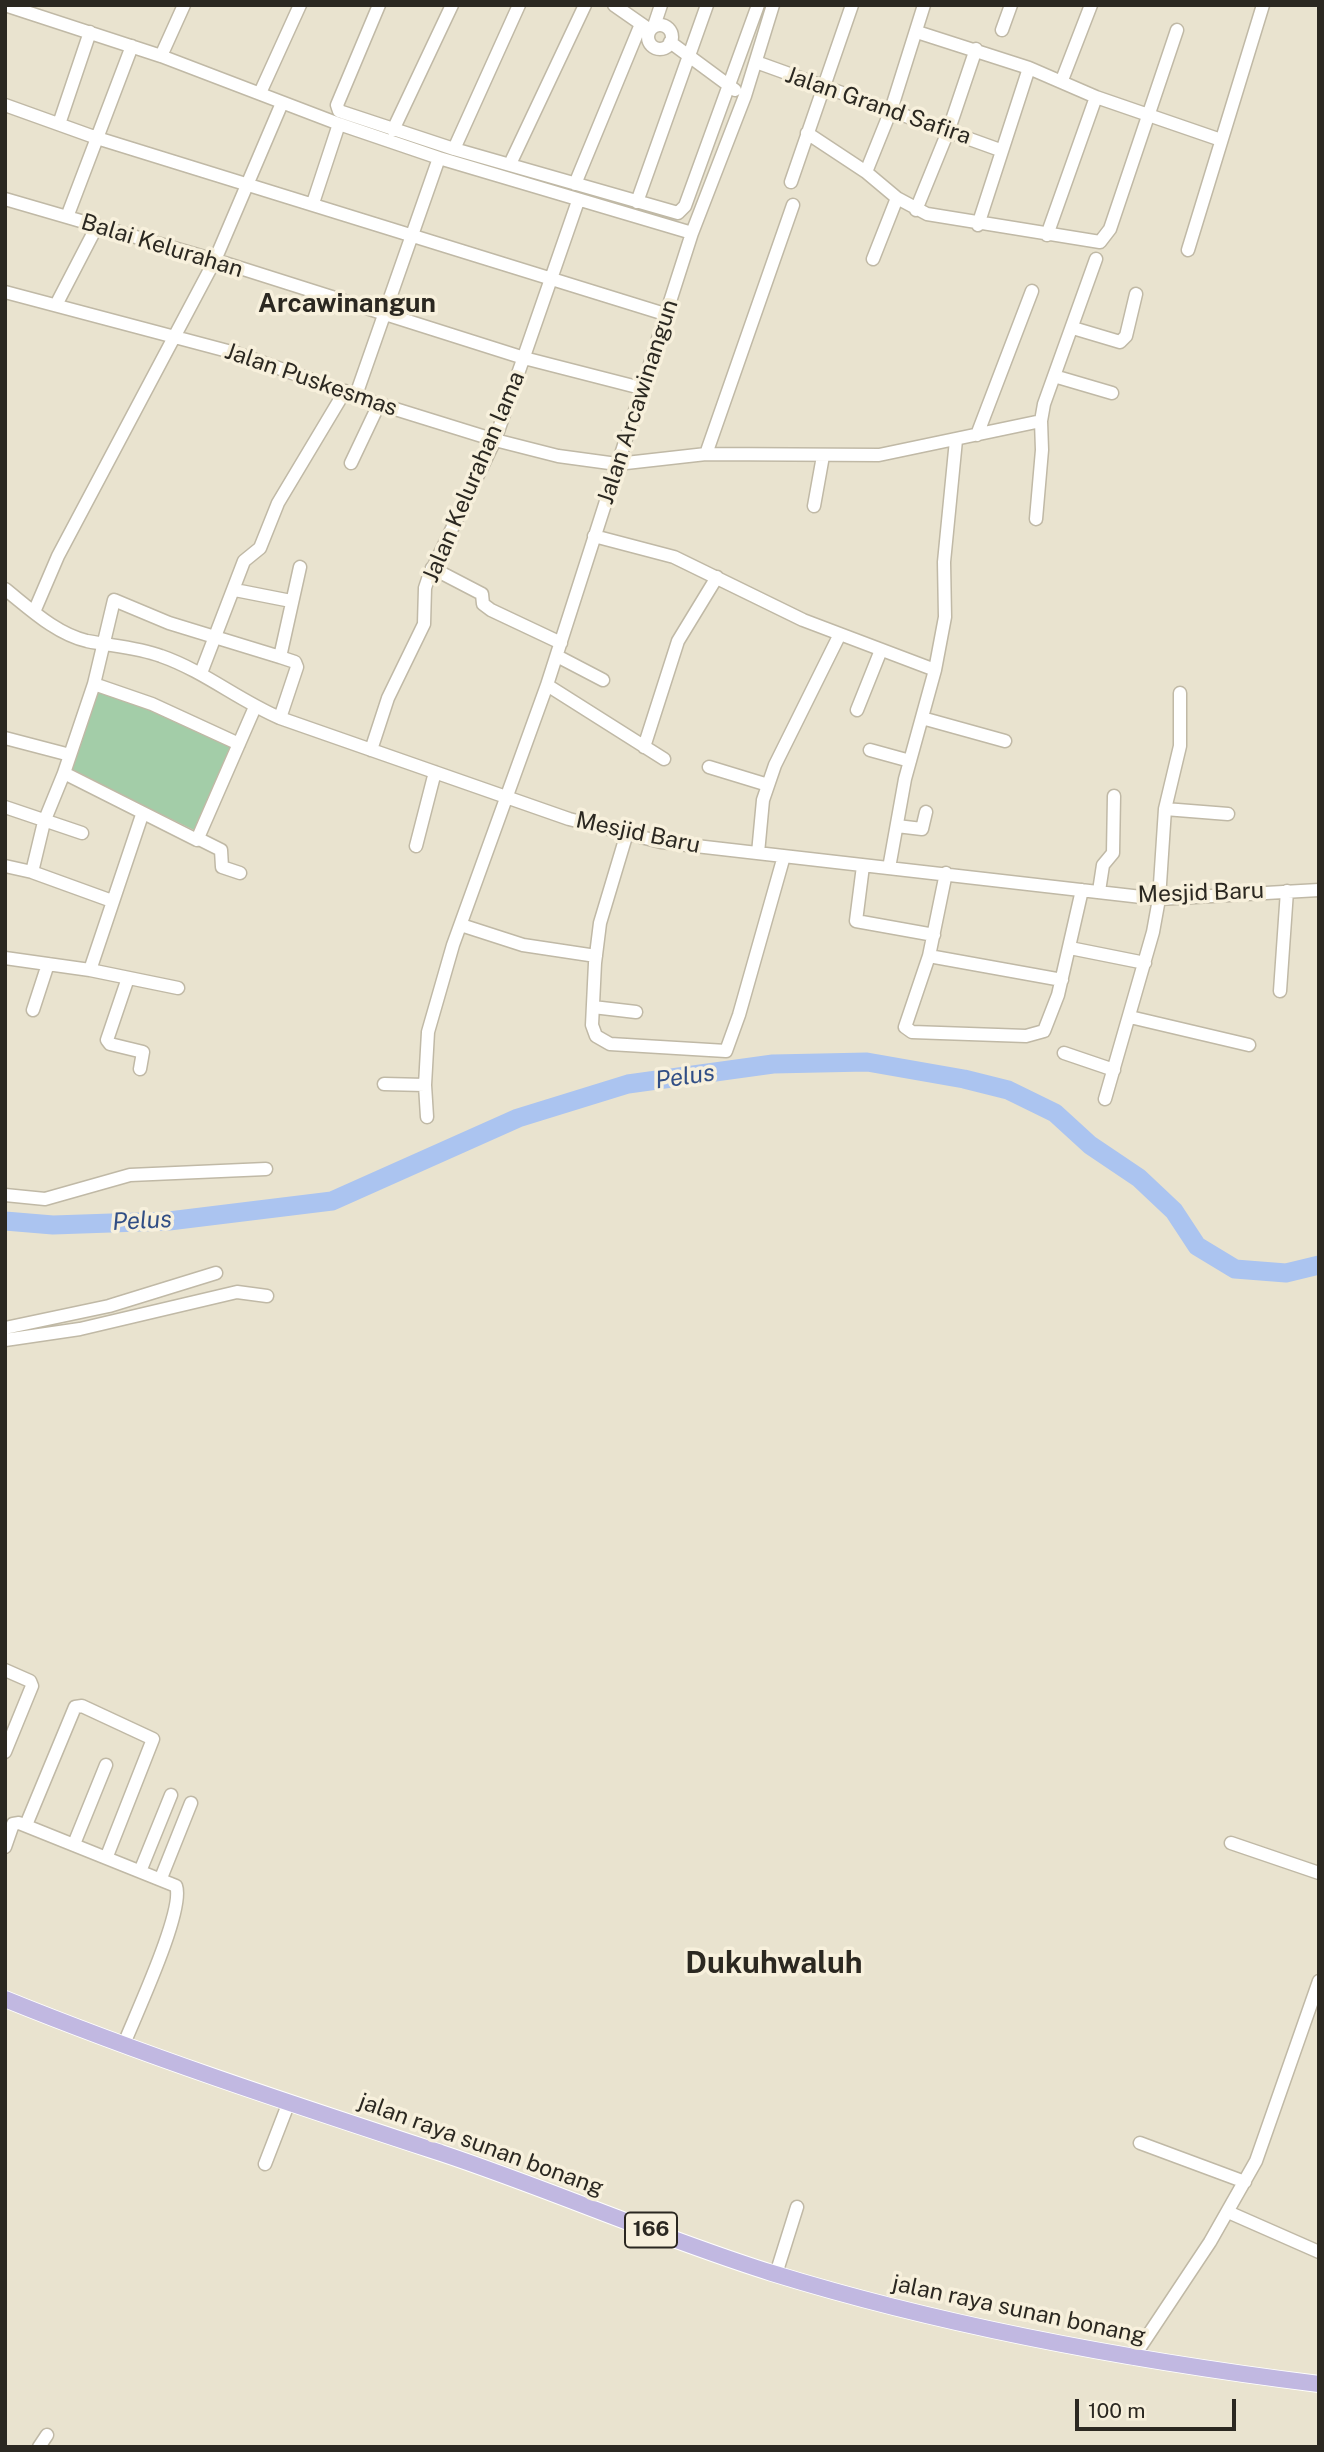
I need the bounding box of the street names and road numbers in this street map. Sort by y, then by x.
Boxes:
street label: Jalan Grand Safira [781,61,975,151]
street label: Balai Kelurahan [78,208,246,284]
street label: Jalan Arcawinangun [592,296,684,508]
street label: Jalan Puskesmas [221,338,401,422]
street label: Jalan Kelurahan lama [417,367,531,587]
street label: Mesjid Baru [573,806,703,860]
street label: Mesjid Baru [1137,877,1265,909]
street label: jalan raya sunan bonang [355,2088,607,2202]
road number: 166 [625,2212,677,2248]
street label: jalan raya sunan bonang [890,2270,1148,2350]

